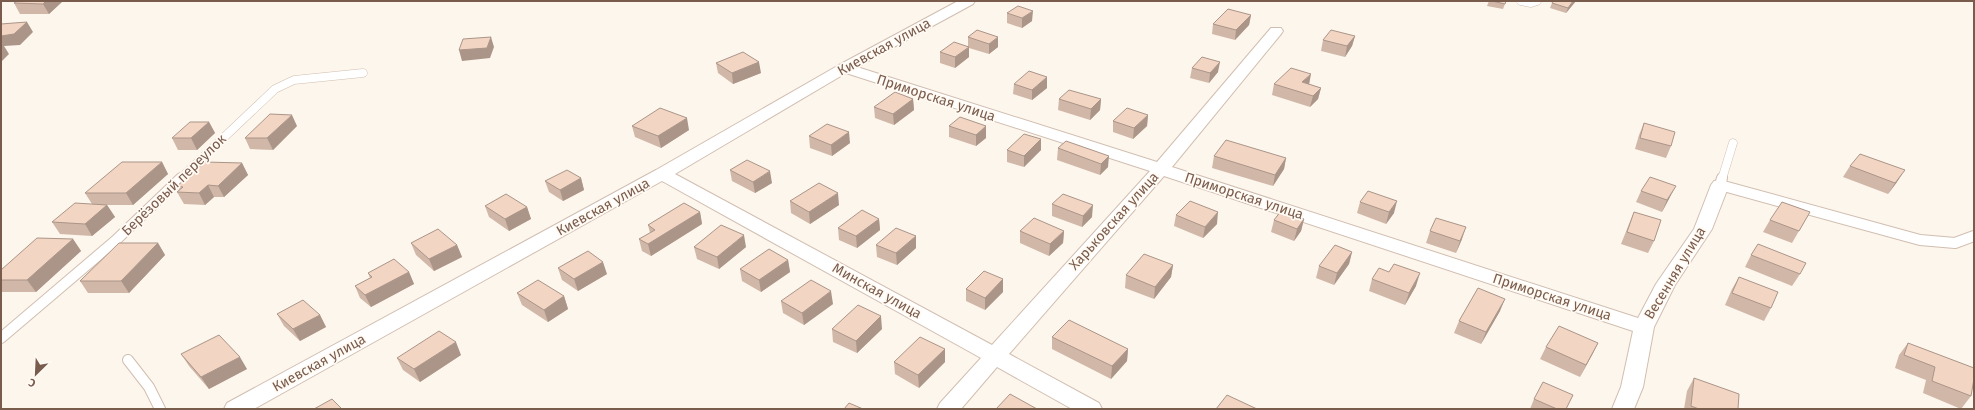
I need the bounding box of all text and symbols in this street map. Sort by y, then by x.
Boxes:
street label: Киевская улица [834,14,934,80]
street label: Приморская улица [874,71,998,125]
street label: Берёзовый переулок [118,130,230,239]
street label: Харьковская улица [1066,169,1162,273]
street label: Приморская улица [1182,169,1306,223]
street label: Киевская улица [553,174,653,240]
street label: Весенняя улица [1641,224,1709,322]
street label: Минская улица [829,259,925,323]
street label: Приморская улица [1490,270,1614,324]
street label: Киевская улица [269,330,369,396]
north arrow [16,354,56,394]
text: С [26,375,38,390]

